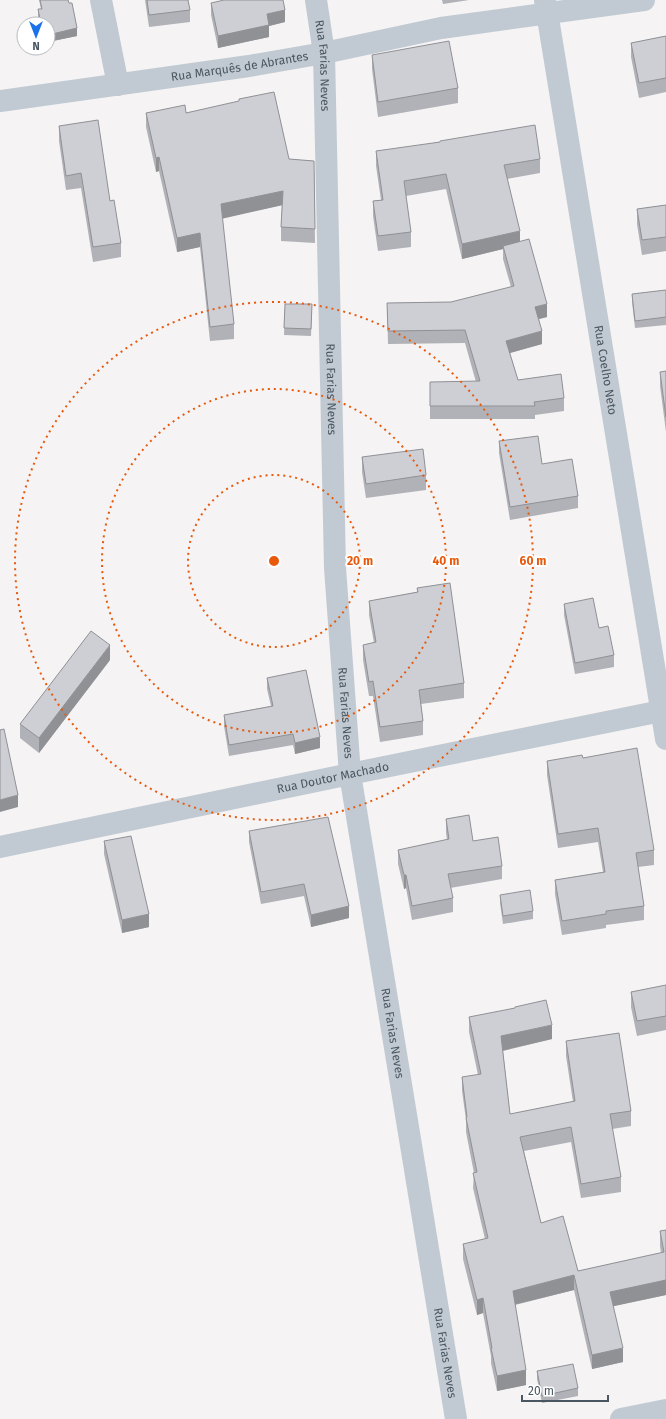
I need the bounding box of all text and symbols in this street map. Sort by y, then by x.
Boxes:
north arrow [16,16,56,56]
street label: Rua Farias Neves [312,19,332,112]
text: N [32,39,40,52]
street label: Rua Marquês de Abrantes [170,49,310,84]
street label: Rua Coelho Neto [591,324,620,416]
street label: Rua Farias Neves [323,343,339,436]
centre of rings [267,554,281,568]
text: 20 m [347,554,373,568]
text: 40 m [433,554,459,568]
text: 60 m [520,554,546,568]
street label: Rua Farias Neves [335,667,356,760]
street label: Rua Doutor Machado [276,759,390,796]
street label: Rua Farias Neves [378,987,407,1080]
street label: Rua Farias Neves [431,1307,460,1400]
scale bar [522,1377,608,1403]
text: 20 m [528,1384,554,1398]

